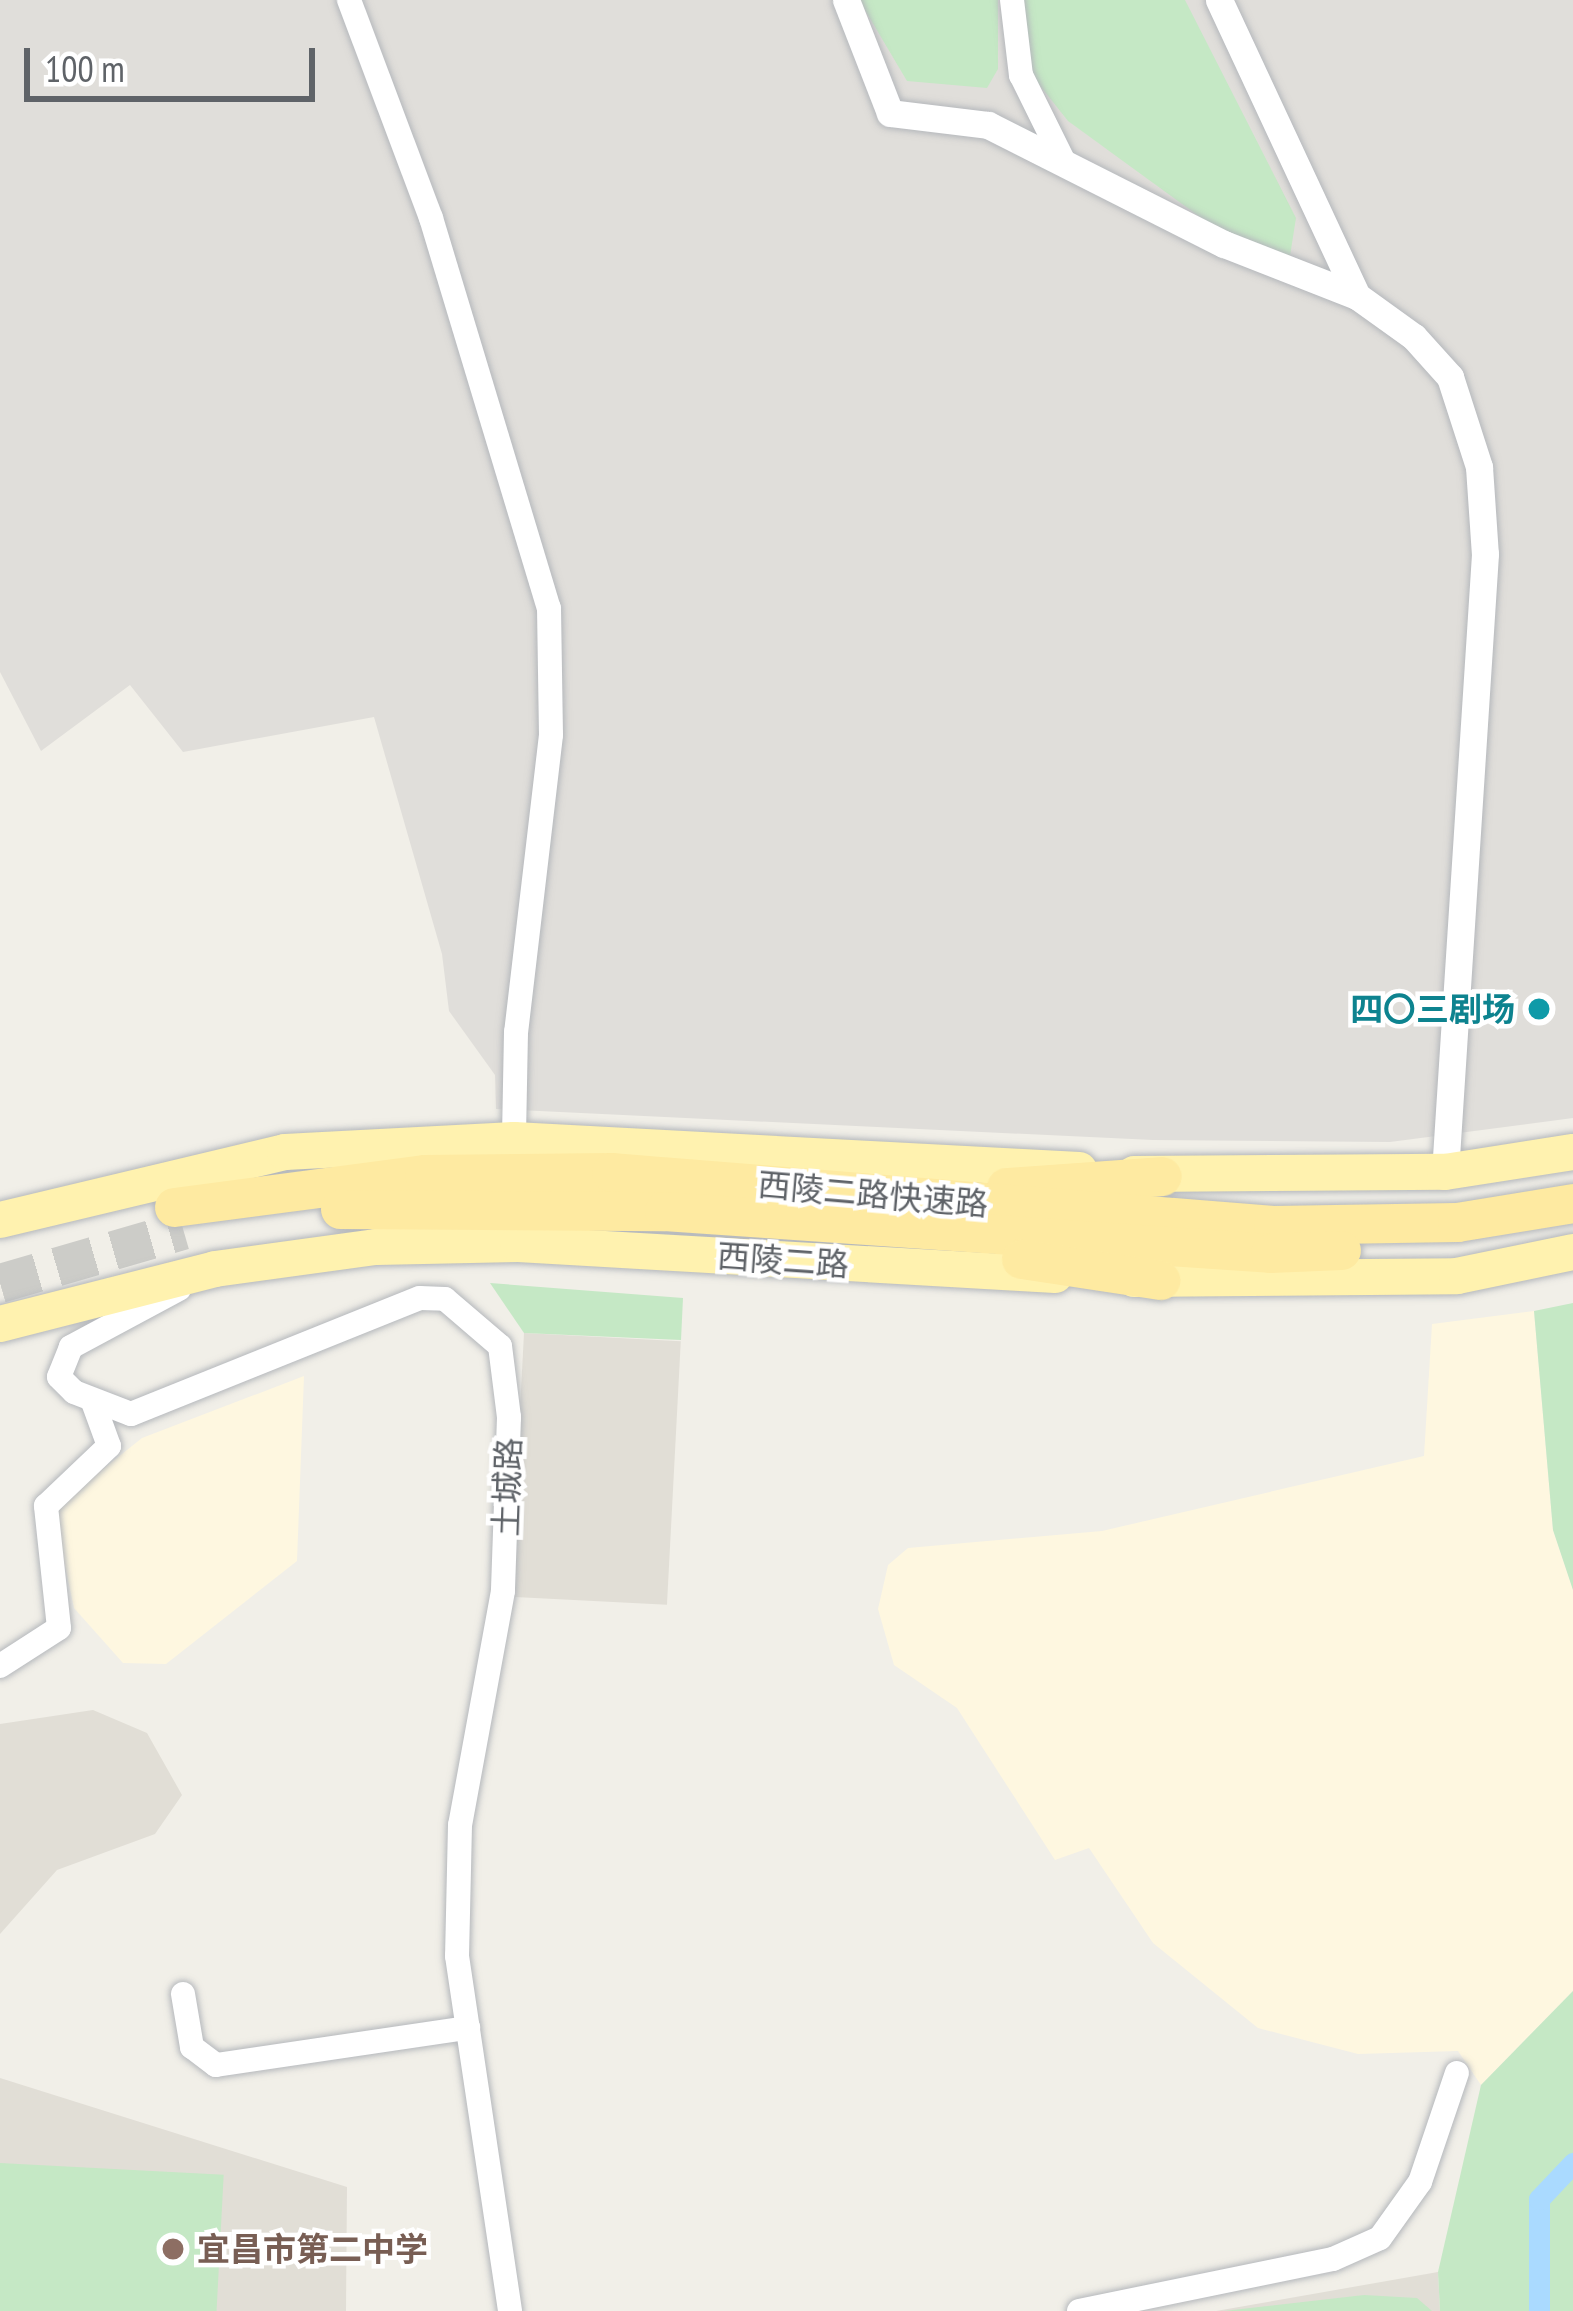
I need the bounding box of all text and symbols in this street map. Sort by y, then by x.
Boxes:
scale bar [30,24,321,98]
text: 100 m [45,45,125,92]
place label: 四〇三剧场 [1350,989,1515,1029]
marker: 四〇三剧场 [1526,996,1552,1022]
street label: 西陵二路快速路 [756,1164,990,1224]
street label: 西陵二路 [716,1236,850,1284]
street label: 土城路 [485,1437,529,1537]
place label: 宜昌市第二中学 [197,2229,428,2269]
marker: 宜昌市第二中学 [160,2236,186,2262]

